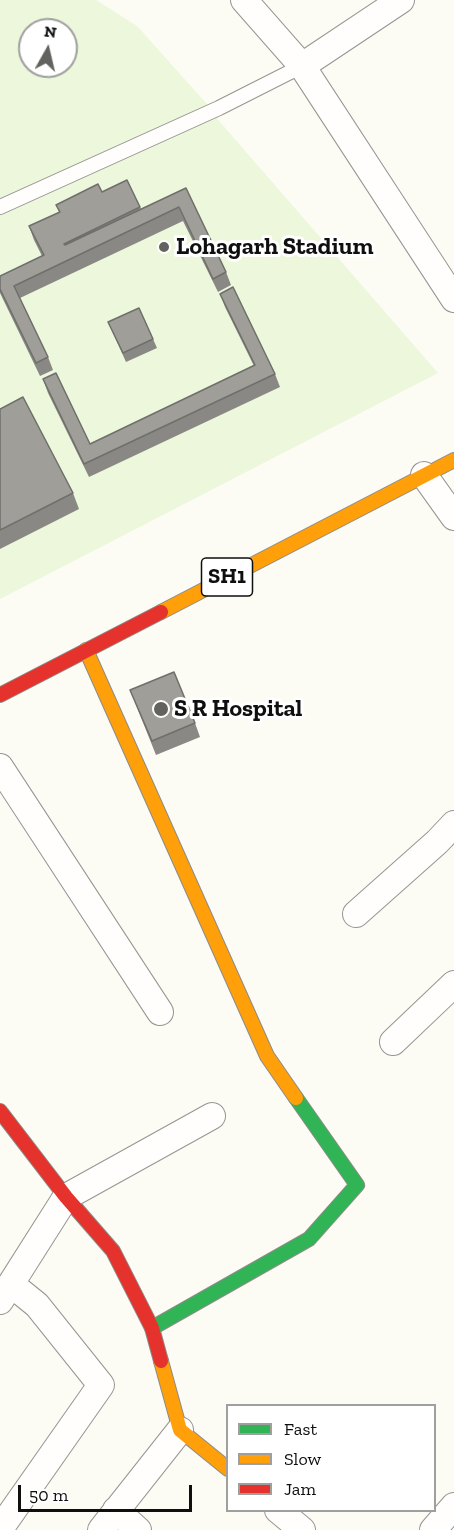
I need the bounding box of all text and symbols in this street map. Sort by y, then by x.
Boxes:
north arrow [18,18,78,78]
text: N [43,21,58,42]
place label: Lohagarh Stadium [176,233,374,261]
marker: Lohagarh Stadium [157,240,171,254]
road number: SH1 [202,558,252,596]
place label: S R Hospital [174,695,302,723]
marker: S R Hospital [152,700,170,718]
legend [226,1404,436,1512]
text: Fast [284,1418,317,1440]
text: Slow [284,1448,321,1470]
scale bar [21,1473,195,1511]
text: Jam [284,1478,316,1500]
text: 50 m [29,1484,68,1506]

